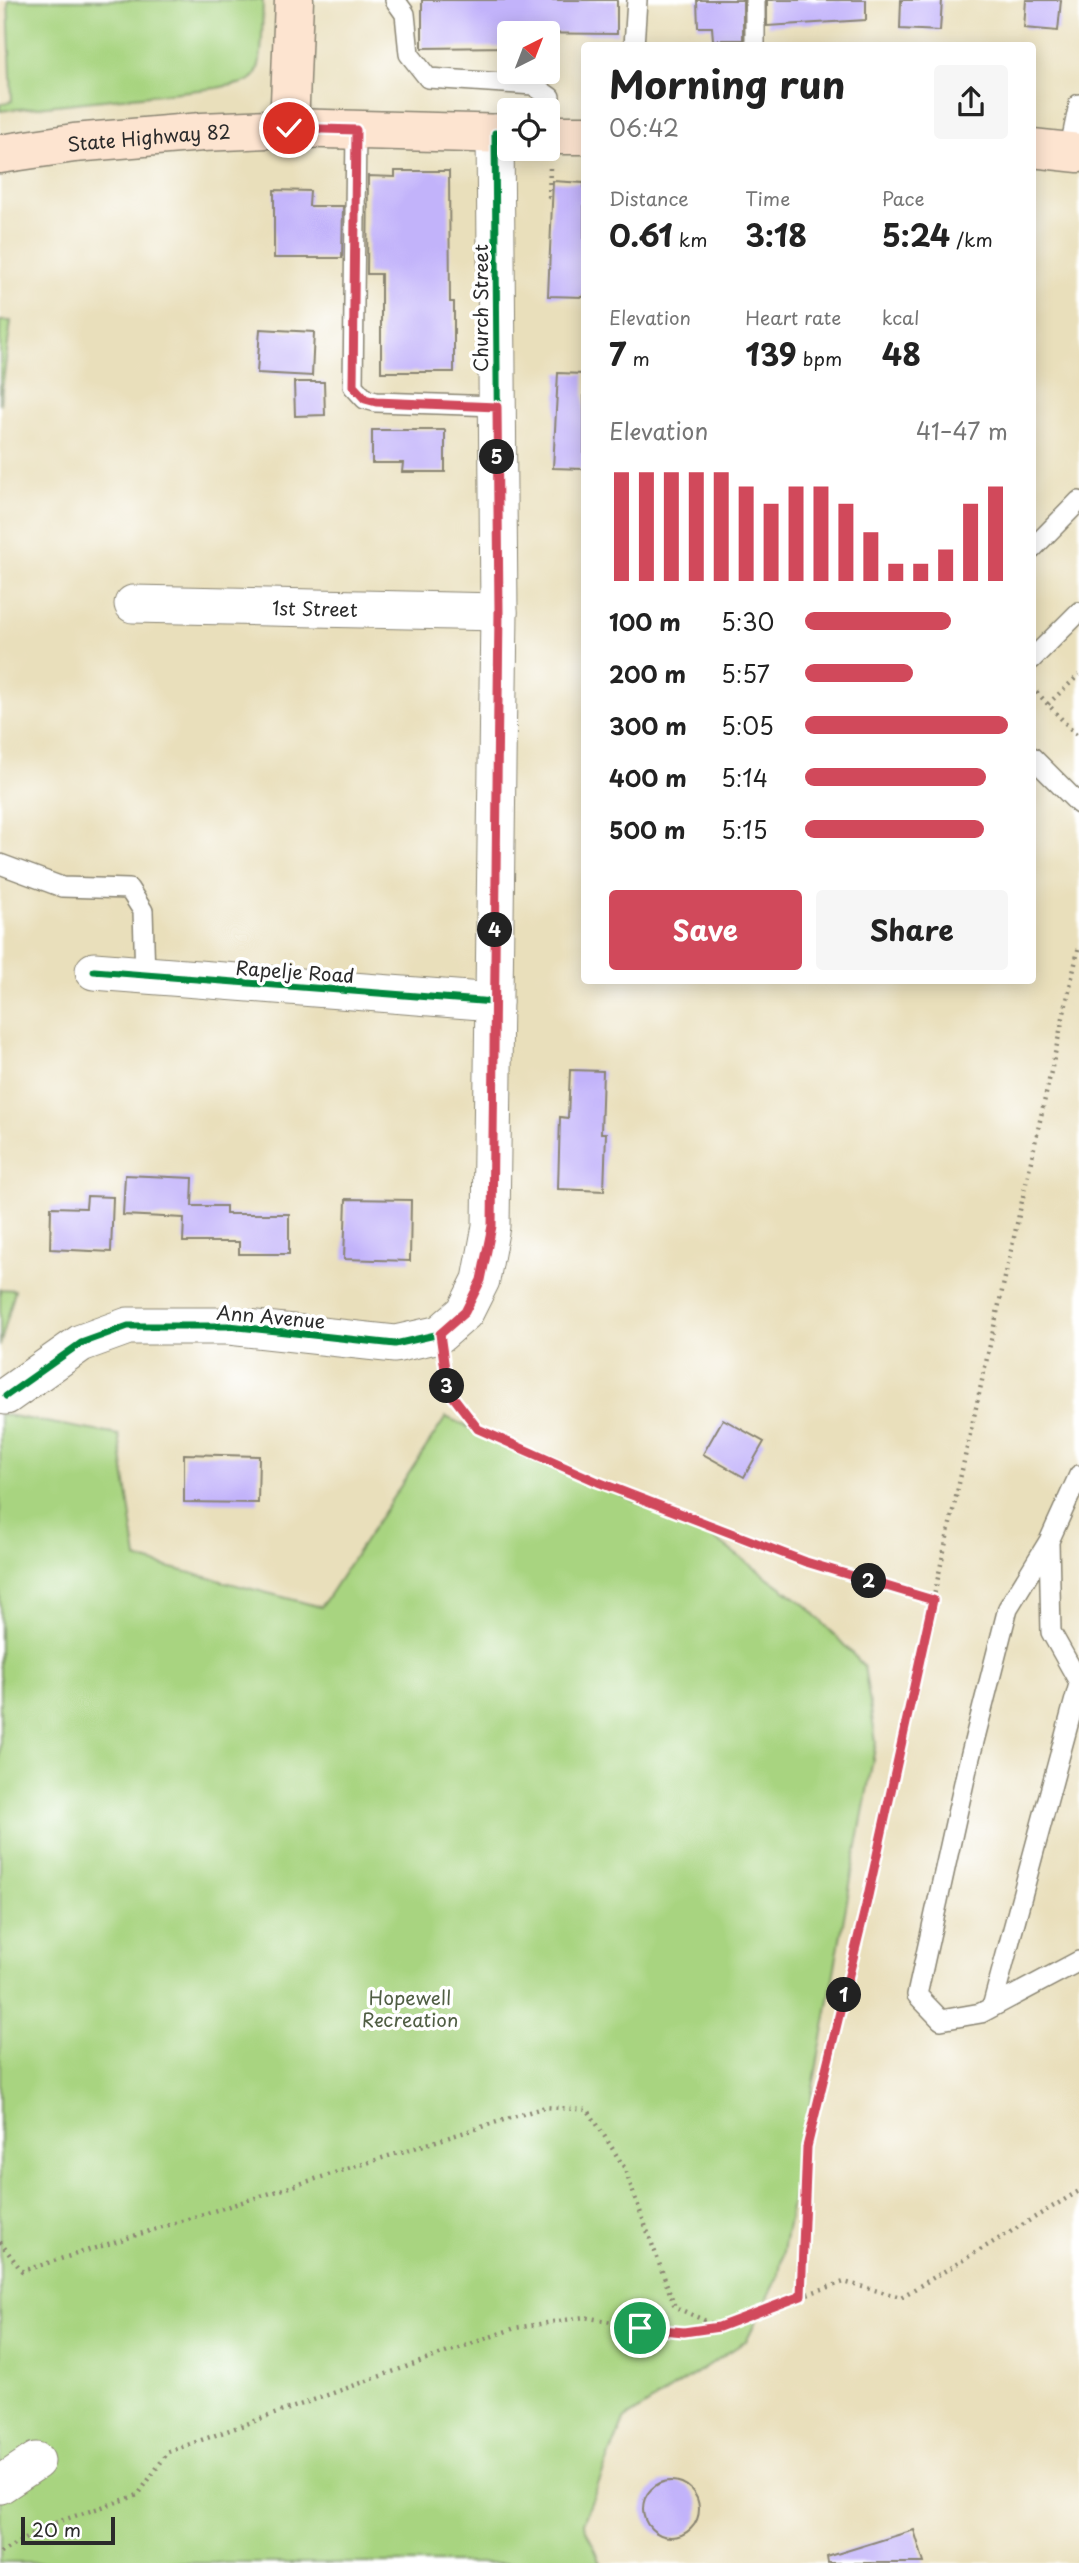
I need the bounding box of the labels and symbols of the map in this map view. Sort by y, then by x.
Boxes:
north arrow [497,21,560,84]
pin [259,98,319,158]
street label: State Highway 82 [65,117,231,158]
street label: Church Street [466,244,494,372]
pin: 5 [480,440,514,475]
street label: 1st Street [272,593,358,623]
pin: 4 [477,912,512,948]
street label: Rapelje Road [235,953,355,989]
street label: Ann Avenue [216,1297,326,1335]
pin: 3 [430,1368,464,1404]
pin: 2 [852,1564,886,1598]
pin: 1 [826,1978,862,2012]
park label: Hopewell Recreation [362,1983,458,2033]
pin [610,2298,670,2358]
scale bar [21,2514,116,2546]

